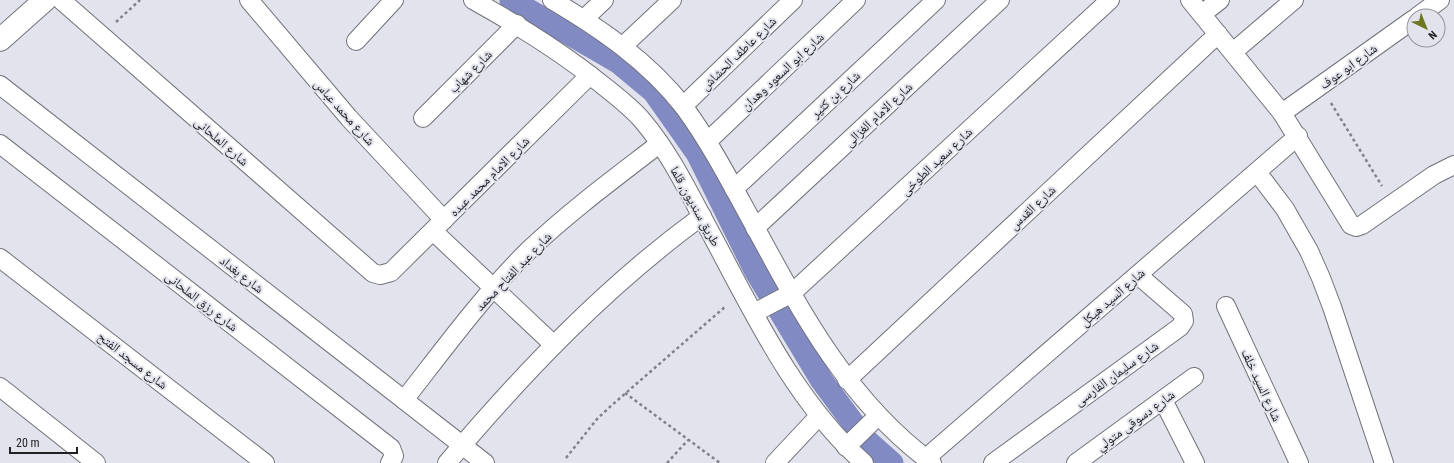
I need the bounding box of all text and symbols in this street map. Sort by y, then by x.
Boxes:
north arrow [1406,8,1446,48]
street label: شارع عاطف الحشاش [697,13,781,95]
text: N [1425,28,1439,42]
street label: شارع ابو السعود وهدان [738,29,828,115]
street label: شارع ابو عوف [1317,41,1381,94]
street label: شارع شهاب [446,47,496,97]
street label: شارع بن كثير [807,68,864,123]
street label: شارع محمد عباس [310,76,378,150]
street label: شارع الامام الغزالى [841,79,917,151]
street label: شارع الملحانى [190,114,252,170]
street label: شارع سعيد الطوخى [897,124,977,200]
street label: شارع الامام محمد عبده [446,133,534,221]
street label: طريق سنديون, قلما [667,164,724,249]
street label: شارع القدس [1006,182,1060,234]
street label: شارع عبد الفتاح محمد [472,229,556,315]
street label: شارع بغداد [216,253,267,298]
street label: شارع السيد هيكل [1077,265,1149,331]
street label: شارع رزق الملحانى [161,268,241,336]
street label: شارع مسجد الفتح [94,329,171,394]
street label: شارع سليمان الفارسى [1071,338,1162,410]
street label: شارع السيد خلف [1236,347,1285,425]
street label: شارع دسوقى متولي [1093,387,1179,457]
scale bar [10,429,77,455]
text: 20 m [16,436,40,450]

